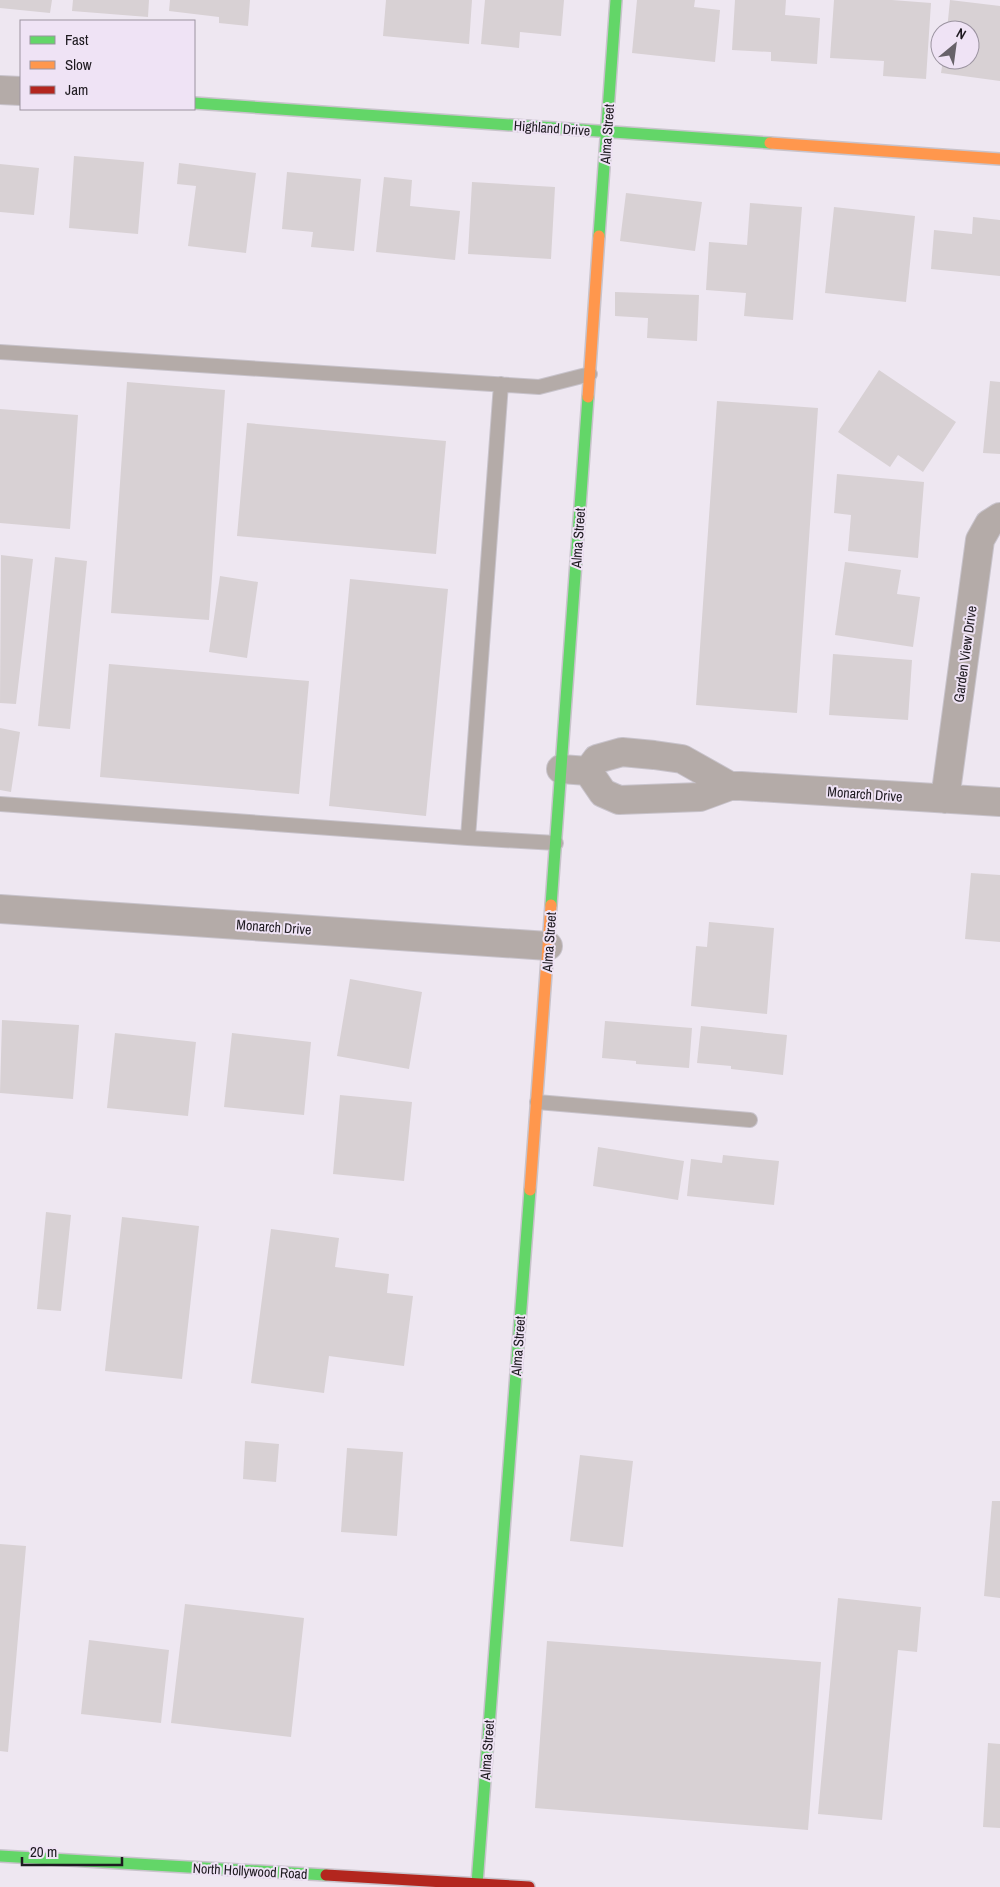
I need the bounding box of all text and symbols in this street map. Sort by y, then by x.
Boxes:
legend [20,20,195,110]
north arrow [930,20,980,70]
text: N [953,24,969,44]
text: Fast [65,29,89,50]
text: Slow [65,54,92,75]
text: Jam [65,79,88,100]
street label: Alma Street [596,103,618,166]
street label: Highland Drive [513,116,591,140]
street label: Alma Street [567,507,589,570]
street label: Garden View Drive [949,605,981,703]
street label: Monarch Drive [827,782,903,806]
street label: Alma Street [538,911,560,974]
street label: Monarch Drive [236,915,312,939]
street label: Alma Street [507,1315,529,1378]
street label: Alma Street [476,1719,498,1782]
scale bar [22,1834,122,1866]
text: 20 m [30,1841,57,1862]
street label: North Hollywood Road [192,1859,308,1883]

